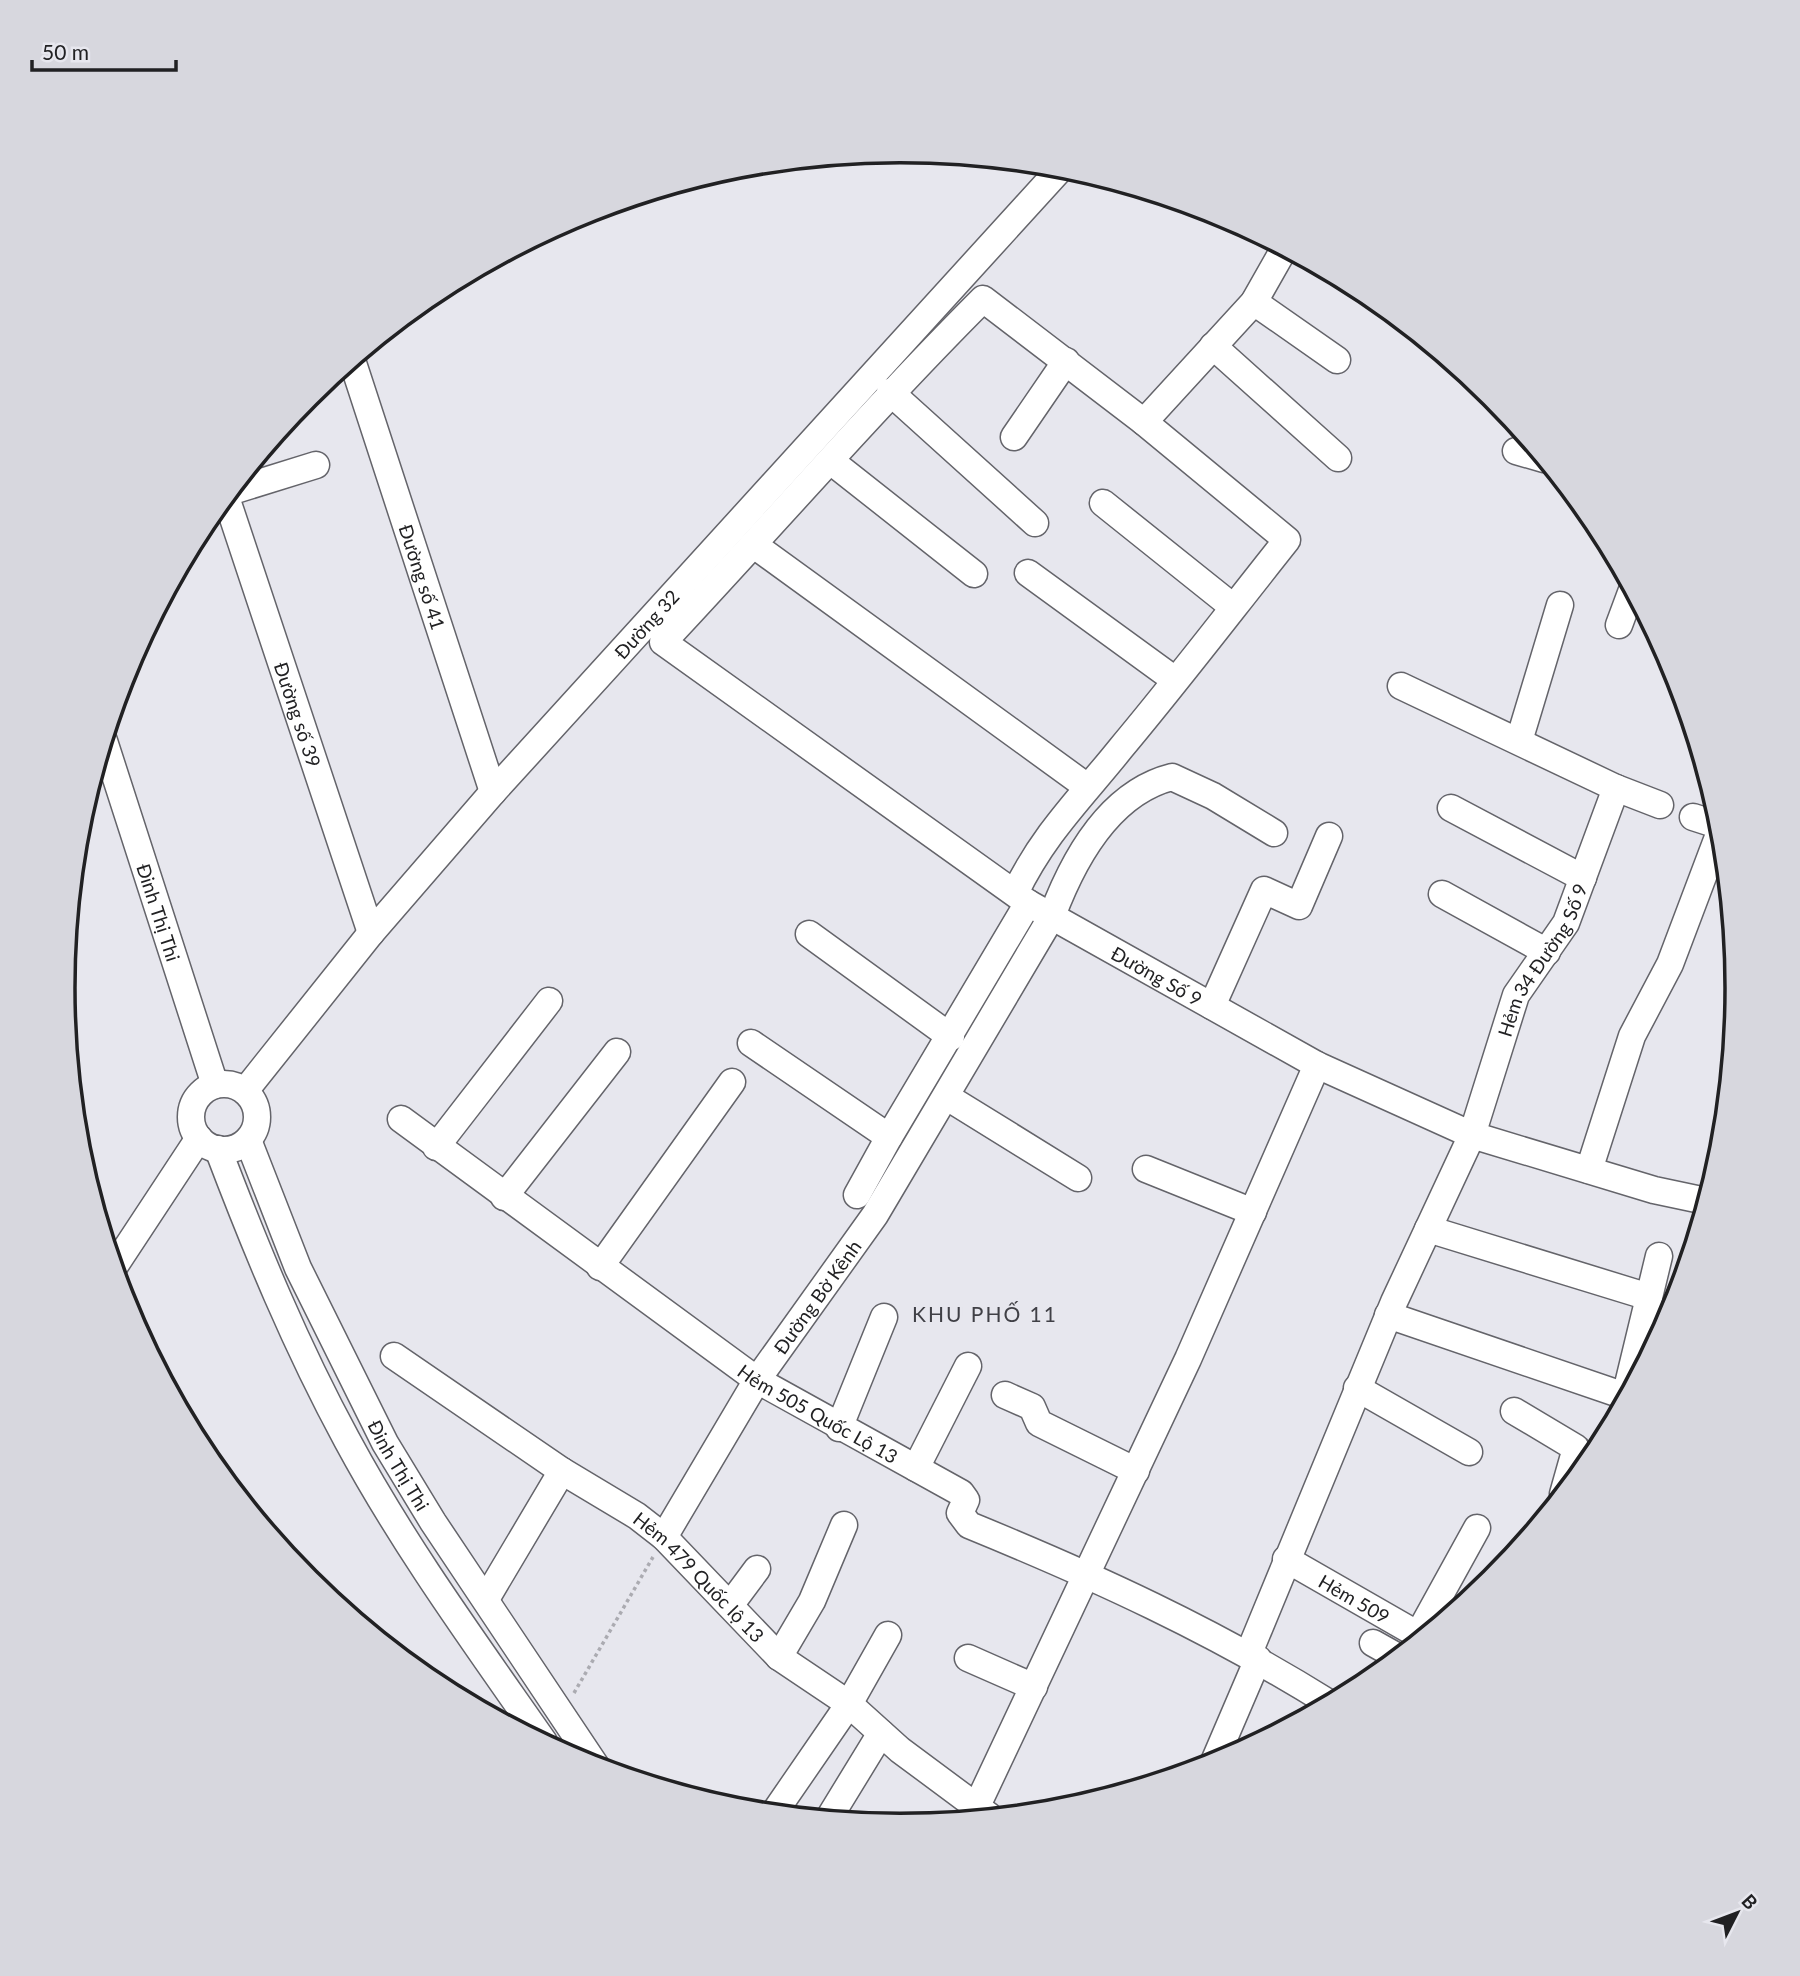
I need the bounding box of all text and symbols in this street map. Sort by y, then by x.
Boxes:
scale bar [32,28,175,72]
text: 50 m [42,39,89,64]
street label: Đường số 41 [395,521,451,632]
street label: Đường 32 [609,584,683,663]
street label: Đường số 39 [270,659,326,770]
street label: Đinh Thị Thi [133,861,186,964]
street label: Hẻm 34 Đường Số 9 [1492,880,1591,1039]
street label: Đường Số 9 [1108,941,1206,1010]
street label: Đường Bờ Kênh [768,1235,865,1358]
district label: KHU PHỐ 11 [912,1301,1058,1326]
street label: Hẻm 505 Quốc Lộ 13 [734,1359,902,1467]
street label: Đinh Thị Thi [364,1416,435,1515]
street label: Hẻm 479 Quốc lộ 13 [629,1506,769,1646]
street label: Hẻm 509 [1315,1569,1394,1628]
north arrow [1702,1878,1772,1948]
text: B [1737,1889,1763,1914]

